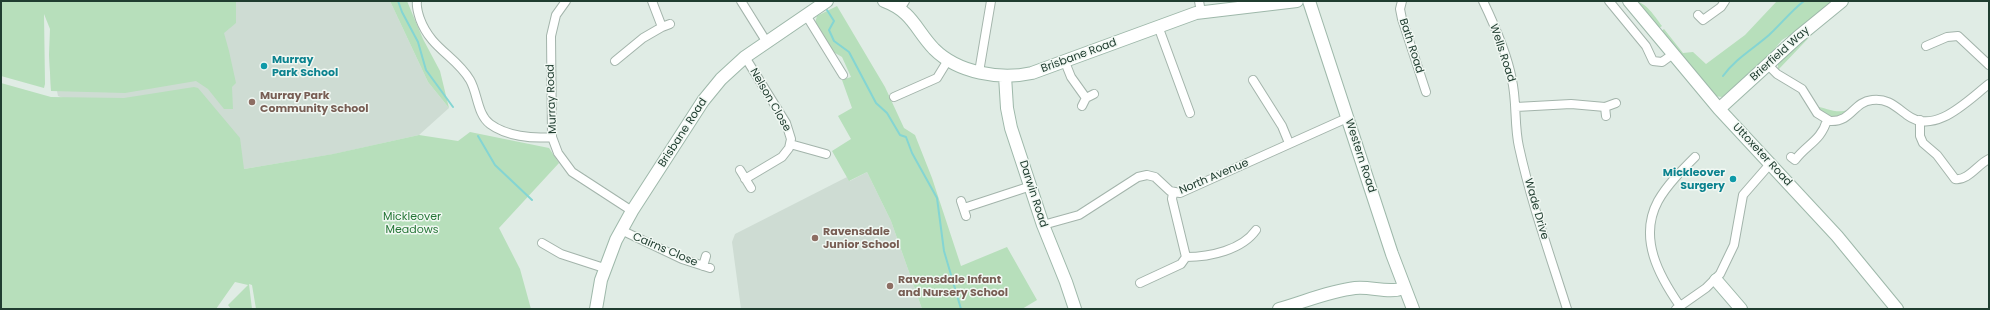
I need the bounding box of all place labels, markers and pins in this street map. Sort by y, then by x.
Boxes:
place label: Murray Park School [272,53,338,79]
marker: Murray Park School [259,61,269,71]
place label: Murray Park Community School [260,89,369,115]
marker: Murray Park Community School [247,97,257,107]
place label: Mickleover Surgery [1663,166,1725,192]
marker: Mickleover Surgery [1728,174,1738,184]
place label: Ravensdale Junior School [823,225,900,251]
marker: Ravensdale Junior School [810,233,820,243]
place label: Ravensdale Infant and Nursery School [898,273,1008,299]
marker: Ravensdale Infant and Nursery School [885,281,895,291]

